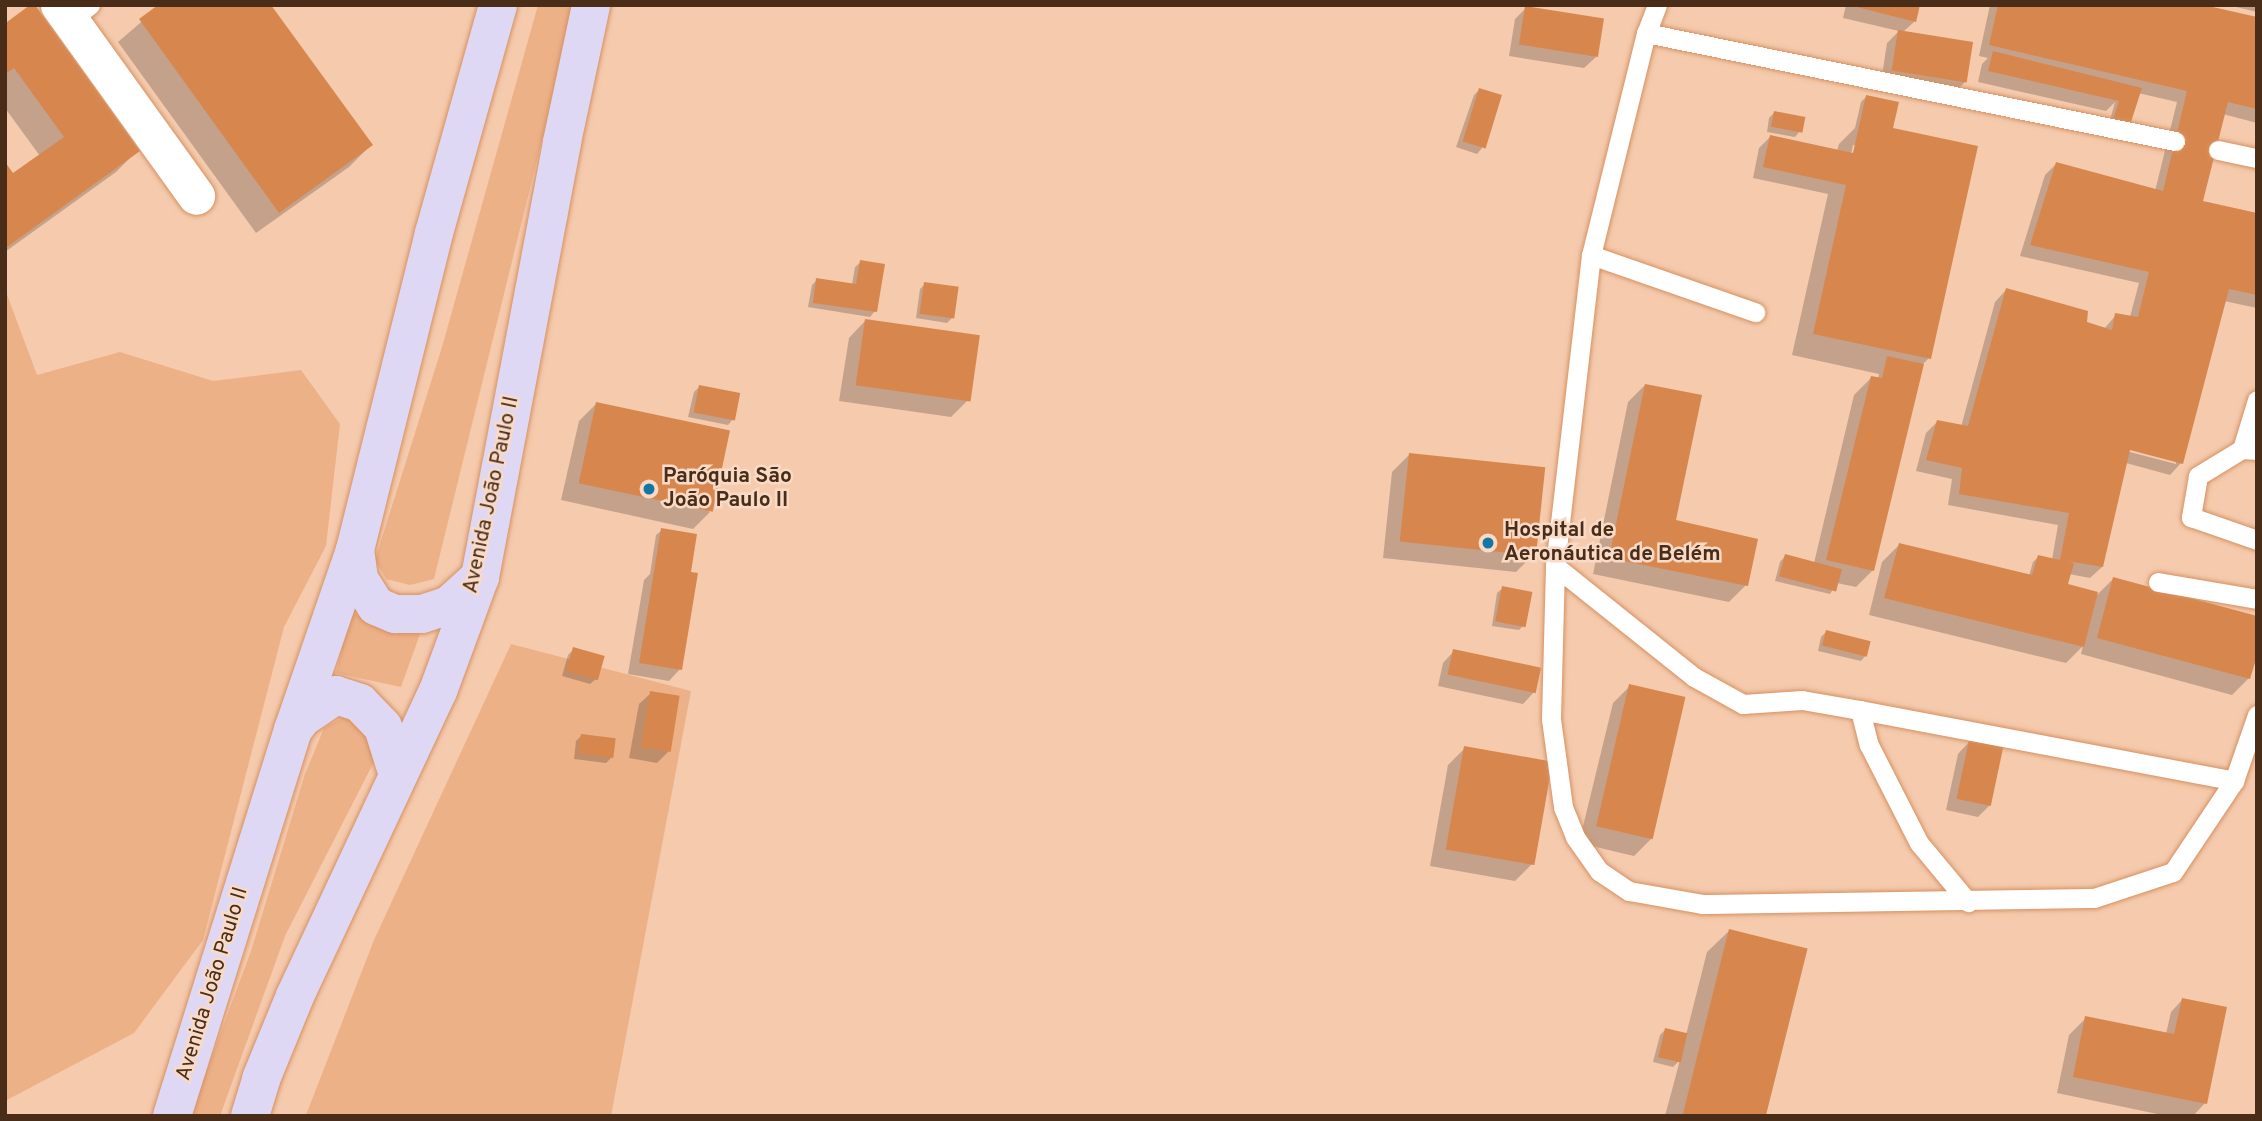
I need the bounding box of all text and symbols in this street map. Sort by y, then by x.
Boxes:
street label: Avenida João Paulo II [459,394,525,596]
place label: Paróquia São João Paulo II [663,464,792,514]
marker: Paróquia São João Paulo II [641,481,657,497]
place label: Hospital de Aeronáutica de Belém [1504,518,1721,568]
marker: Hospital de Aeronáutica de Belém [1478,533,1498,553]
street label: Avenida João Paulo II [172,884,254,1084]

